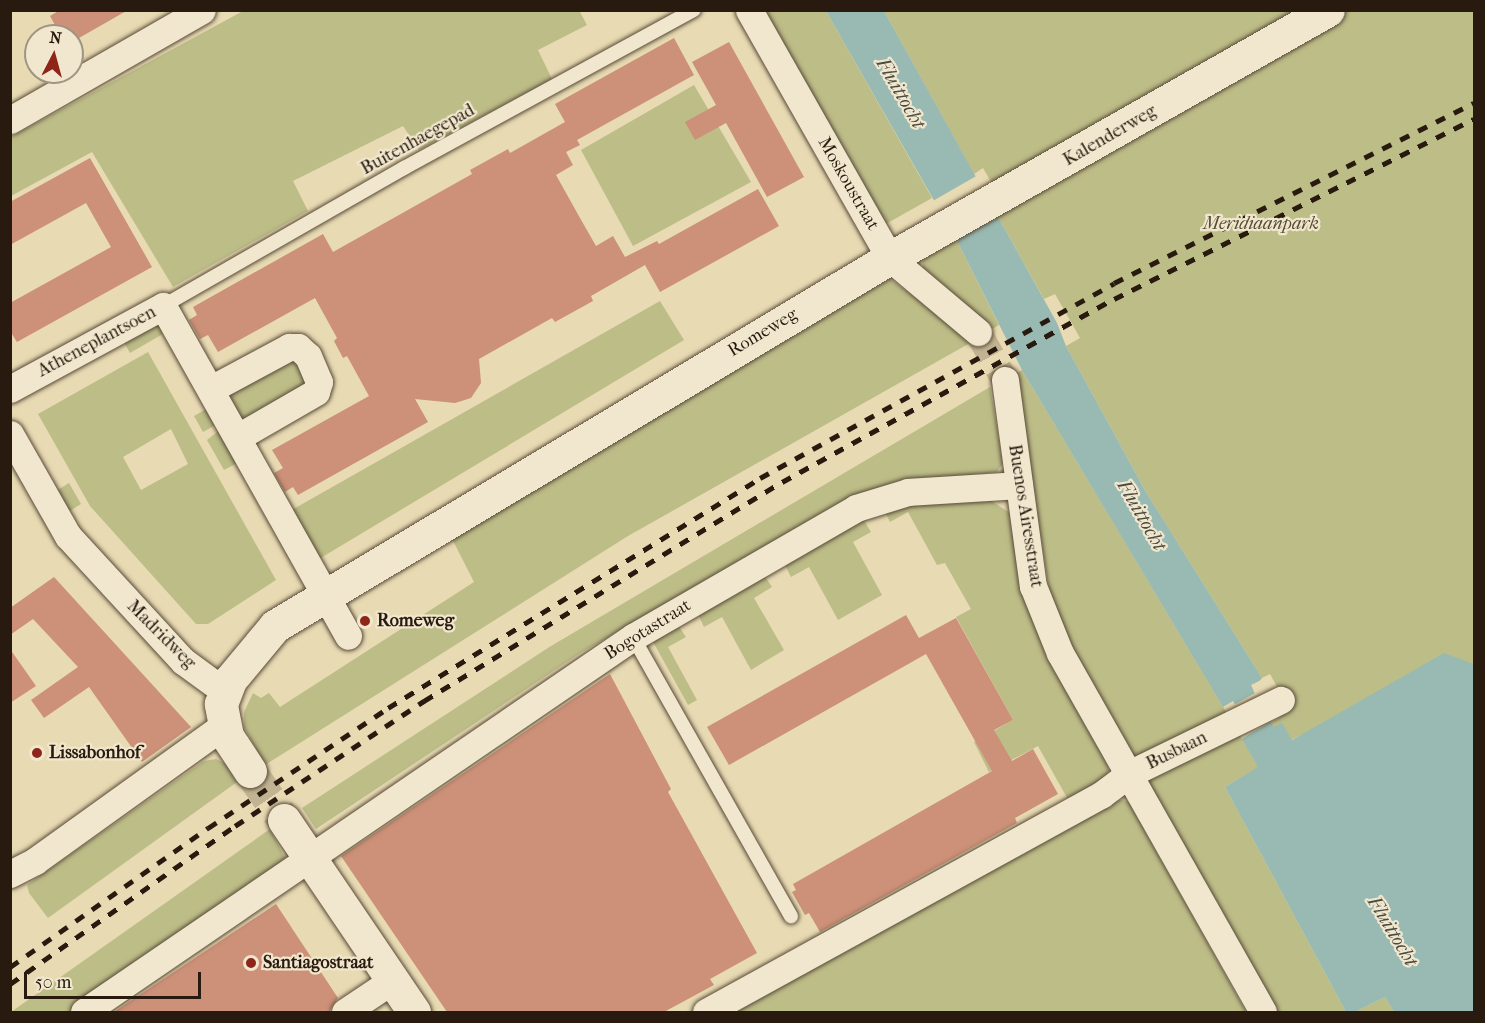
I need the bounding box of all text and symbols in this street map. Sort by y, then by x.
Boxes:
north arrow [24,24,84,84]
text: N [49,28,63,48]
water label: Fluittocht [871,53,931,133]
street label: Buitenhaegepad [357,100,479,180]
street label: Kalenderweg [1060,101,1160,171]
street label: Moskoustraat [813,134,883,234]
park label: Meridiaanpark [1203,213,1319,235]
street label: Atheneplantsoen [34,302,160,382]
street label: Romeweg [724,304,802,362]
street label: Buenos Airesstraat [1003,443,1047,589]
water label: Fluittocht [1112,475,1172,555]
street label: Bogotastraat [601,595,695,665]
street label: Madridweg [122,596,200,674]
place label: Romeweg [377,610,454,632]
marker: Romeweg [358,614,372,628]
street label: Busbaan [1143,727,1211,775]
place label: Lissabonhof [49,742,141,764]
marker: Lissabonhof [30,746,44,760]
water label: Fluittocht [1363,891,1423,971]
place label: Santiagostraat [263,952,373,974]
marker: Santiagostraat [244,956,258,970]
scale bar [27,960,204,998]
text: 50 m [35,972,71,993]

